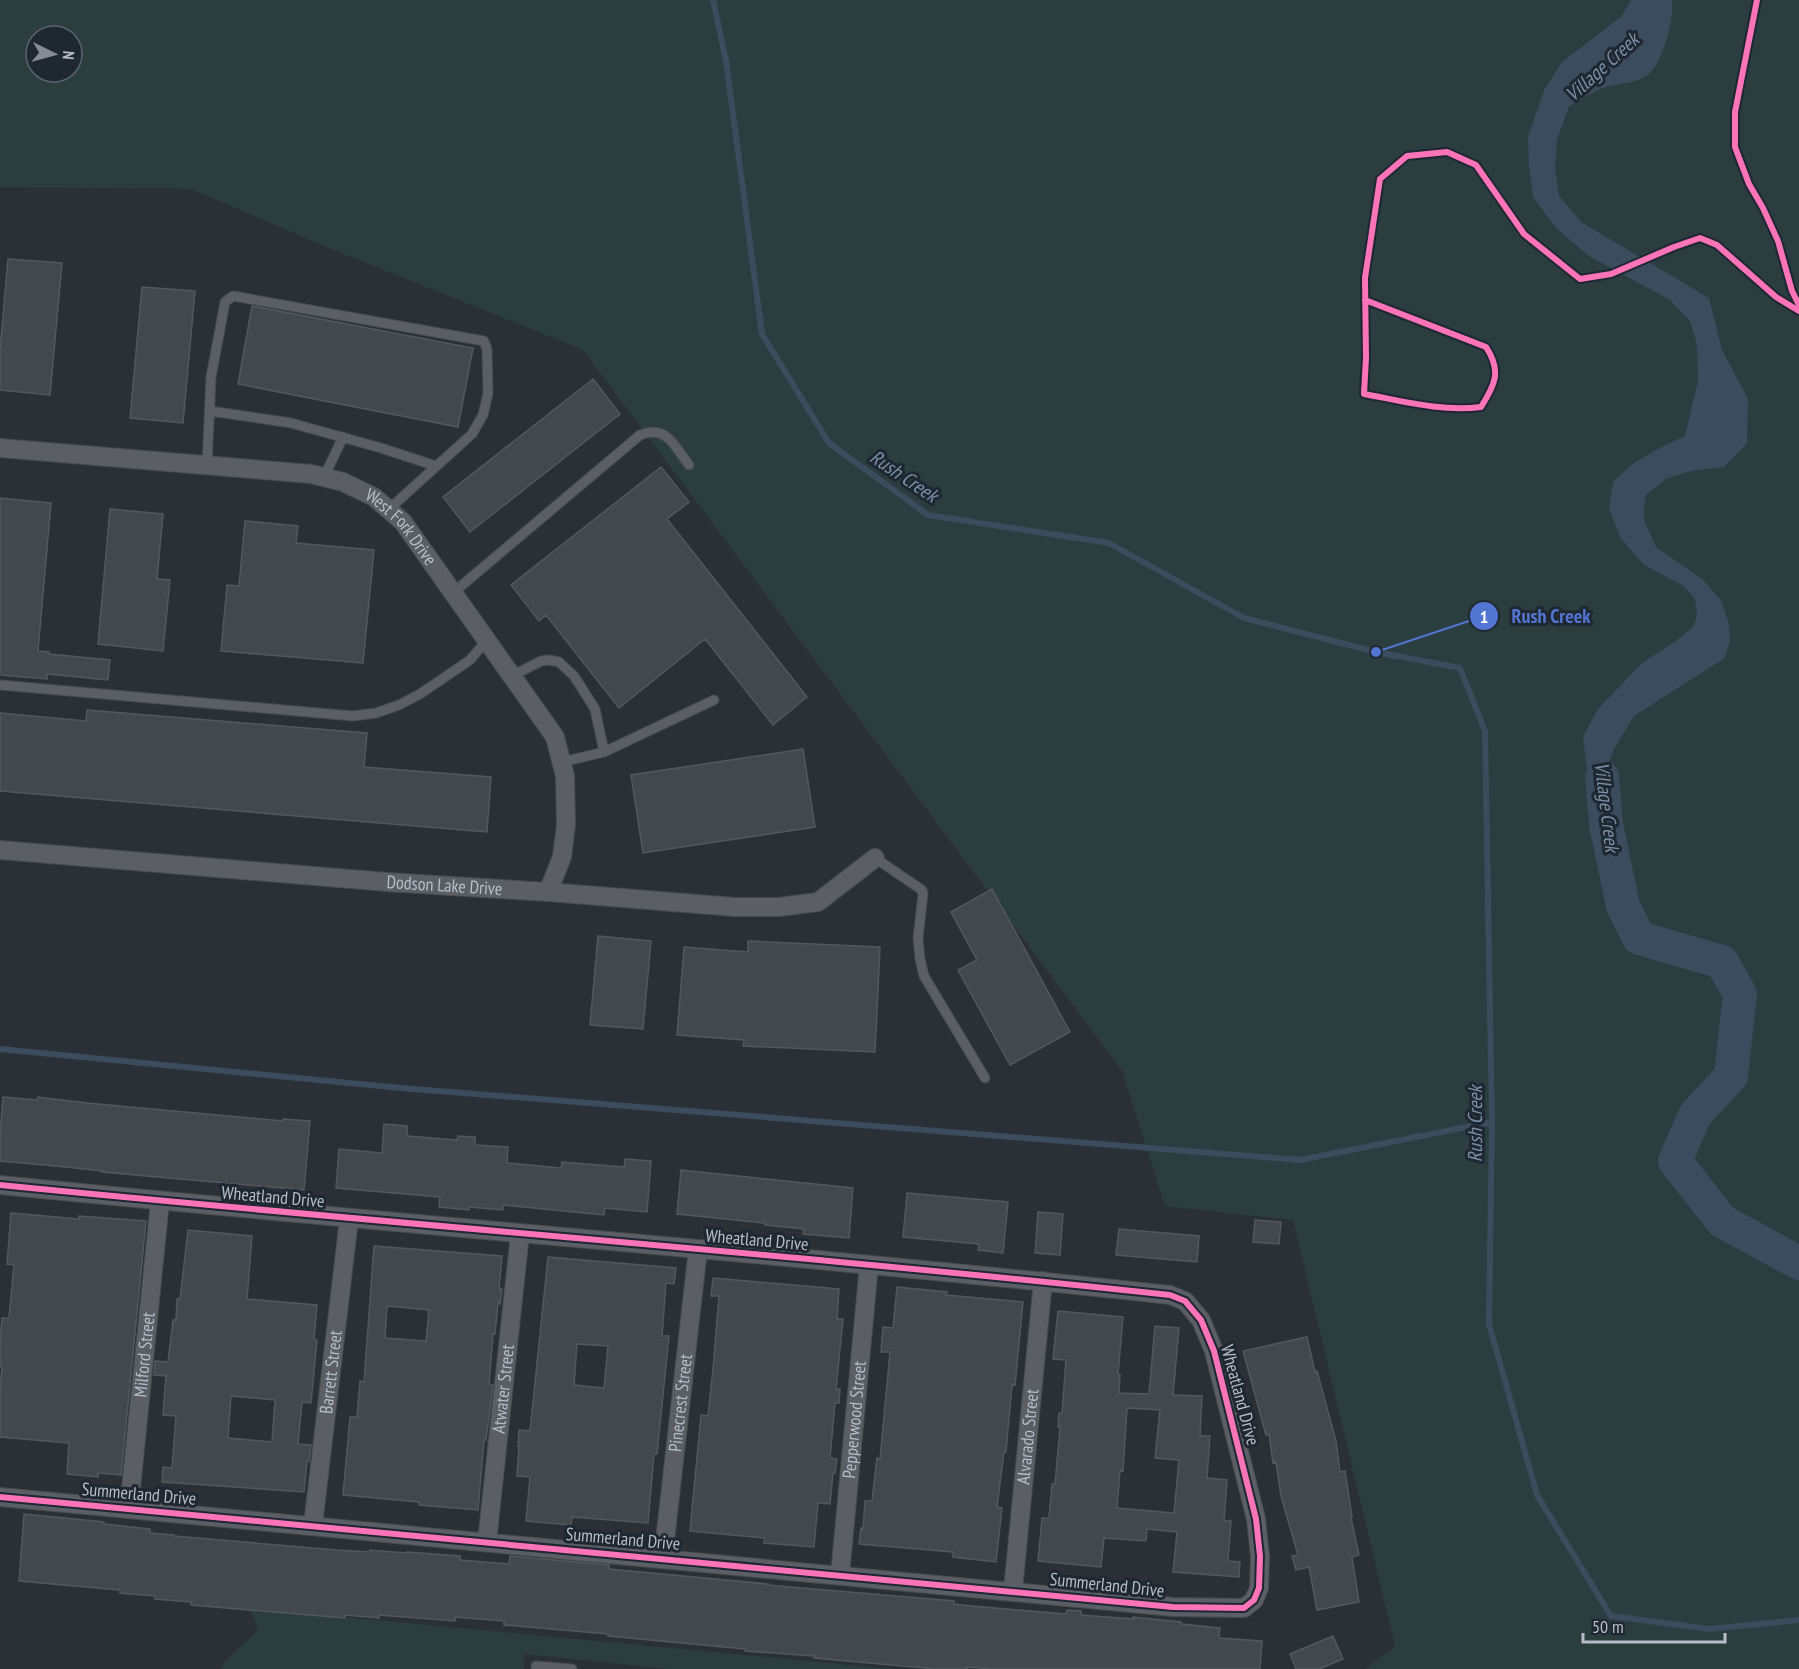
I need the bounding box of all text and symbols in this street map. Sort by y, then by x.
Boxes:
north arrow [24,24,84,84]
water label: Village Creek [1560,26,1646,107]
text: N [59,50,79,60]
water label: Rush Creek [865,444,945,509]
street label: West Fork Drive [362,483,442,570]
callout: Rush Creek [1469,597,1602,635]
text: Rush Creek [1511,603,1591,629]
text: 1 [1480,605,1488,628]
water label: Village Creek [1589,760,1626,856]
street label: Dodson Lake Drive [386,870,503,900]
water label: Rush Creek [1462,1083,1488,1162]
street label: Wheatland Drive [221,1181,325,1212]
street label: Wheatland Drive [705,1224,809,1255]
street label: Milford Street [128,1311,160,1399]
street label: Barrett Street [314,1329,347,1415]
street label: Wheatland Drive [1216,1342,1265,1448]
street label: Atwater Street [487,1343,519,1434]
street label: Pinecrest Street [663,1353,697,1453]
street label: Pepperwood Street [837,1360,871,1479]
street label: Alvarado Street [1011,1388,1043,1485]
street label: Summerland Drive [81,1477,197,1510]
street label: Summerland Drive [565,1522,681,1555]
street label: Summerland Drive [1049,1567,1165,1602]
scale bar [1583,1606,1726,1644]
text: 50 m [1592,1615,1624,1638]

